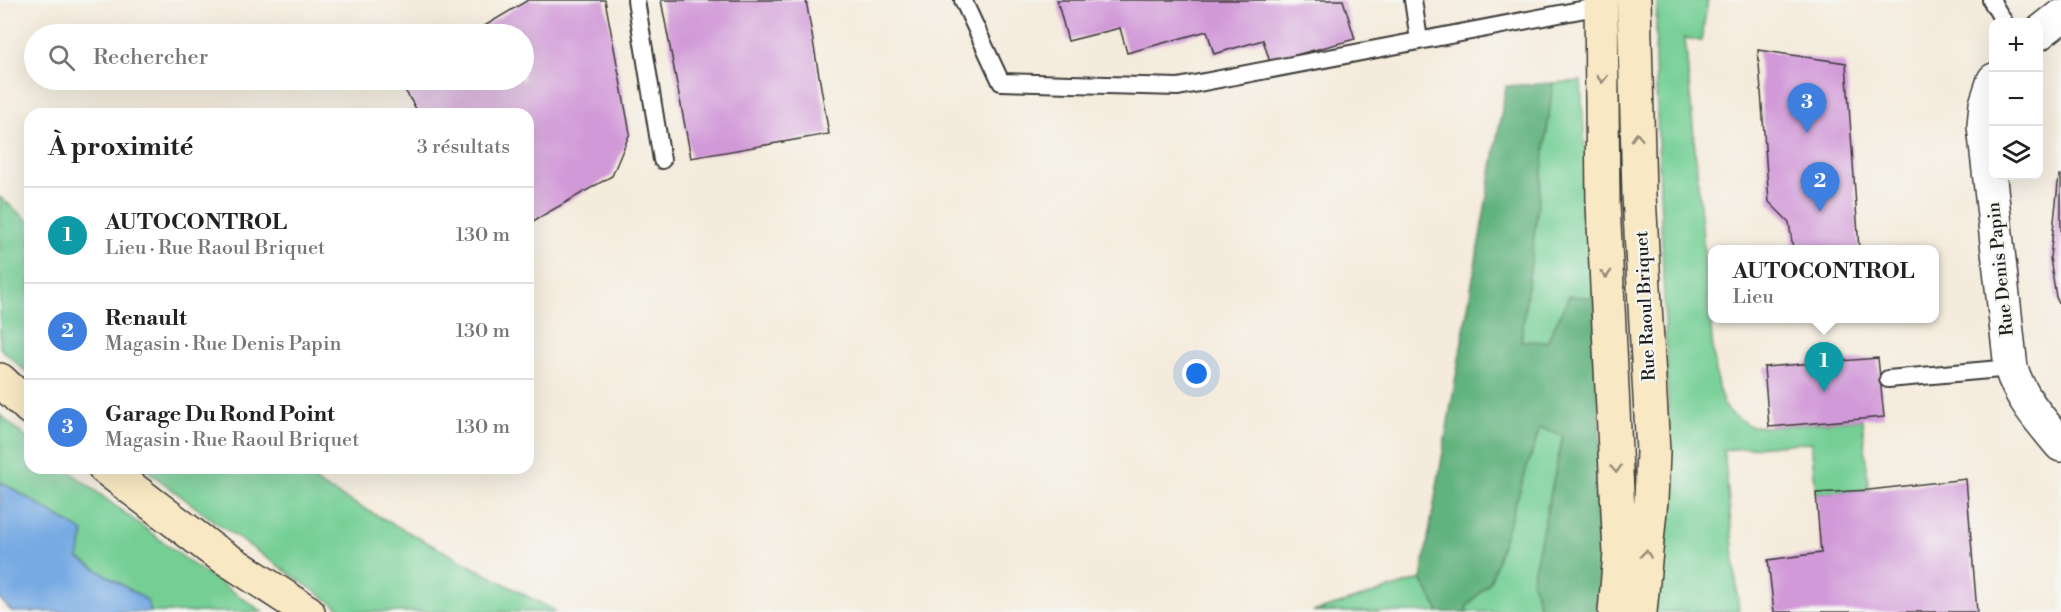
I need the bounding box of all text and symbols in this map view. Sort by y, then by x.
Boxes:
map controls [1989,18,2043,180]
button: + [1989,18,2043,72]
search box [24,24,534,90]
icon: search [45,41,78,74]
text: Rechercher [93,44,208,71]
button: − [1989,72,2043,126]
one-way arrow [1596,75,1608,84]
pin: 3 [1788,84,1826,133]
button: layers [1989,126,2043,180]
text: À proximité [48,131,193,163]
one-way arrow [1631,132,1644,141]
text: 3 résultats [417,135,510,160]
pin: 2 [1800,162,1840,212]
street label: Rue Denis Papin [1982,201,2019,337]
text: AUTOCONTROL [105,209,287,236]
text: 1 [63,223,72,248]
text: 130 m [455,223,510,248]
street label: Rue Raoul Briquet [1630,230,1661,382]
text: Lieu · Rue Raoul Briquet [105,236,325,261]
popup [1708,245,1939,323]
text: AUTOCONTROL [1732,258,1915,285]
one-way arrow [1600,270,1613,279]
text: Lieu [1732,285,1774,310]
text: Renault [105,305,187,332]
text: 2 [61,319,74,344]
text: 130 m [455,319,510,344]
text: Magasin · Rue Denis Papin [105,332,341,357]
pin: 1 [1804,342,1844,392]
your location [1182,359,1211,388]
text: Garage Du Rond Point [105,401,335,428]
text: 3 [61,415,74,440]
text: 130 m [455,415,510,440]
text: Magasin · Rue Raoul Briquet [105,428,359,453]
one-way arrow [1610,465,1623,474]
one-way arrow [1639,549,1652,558]

